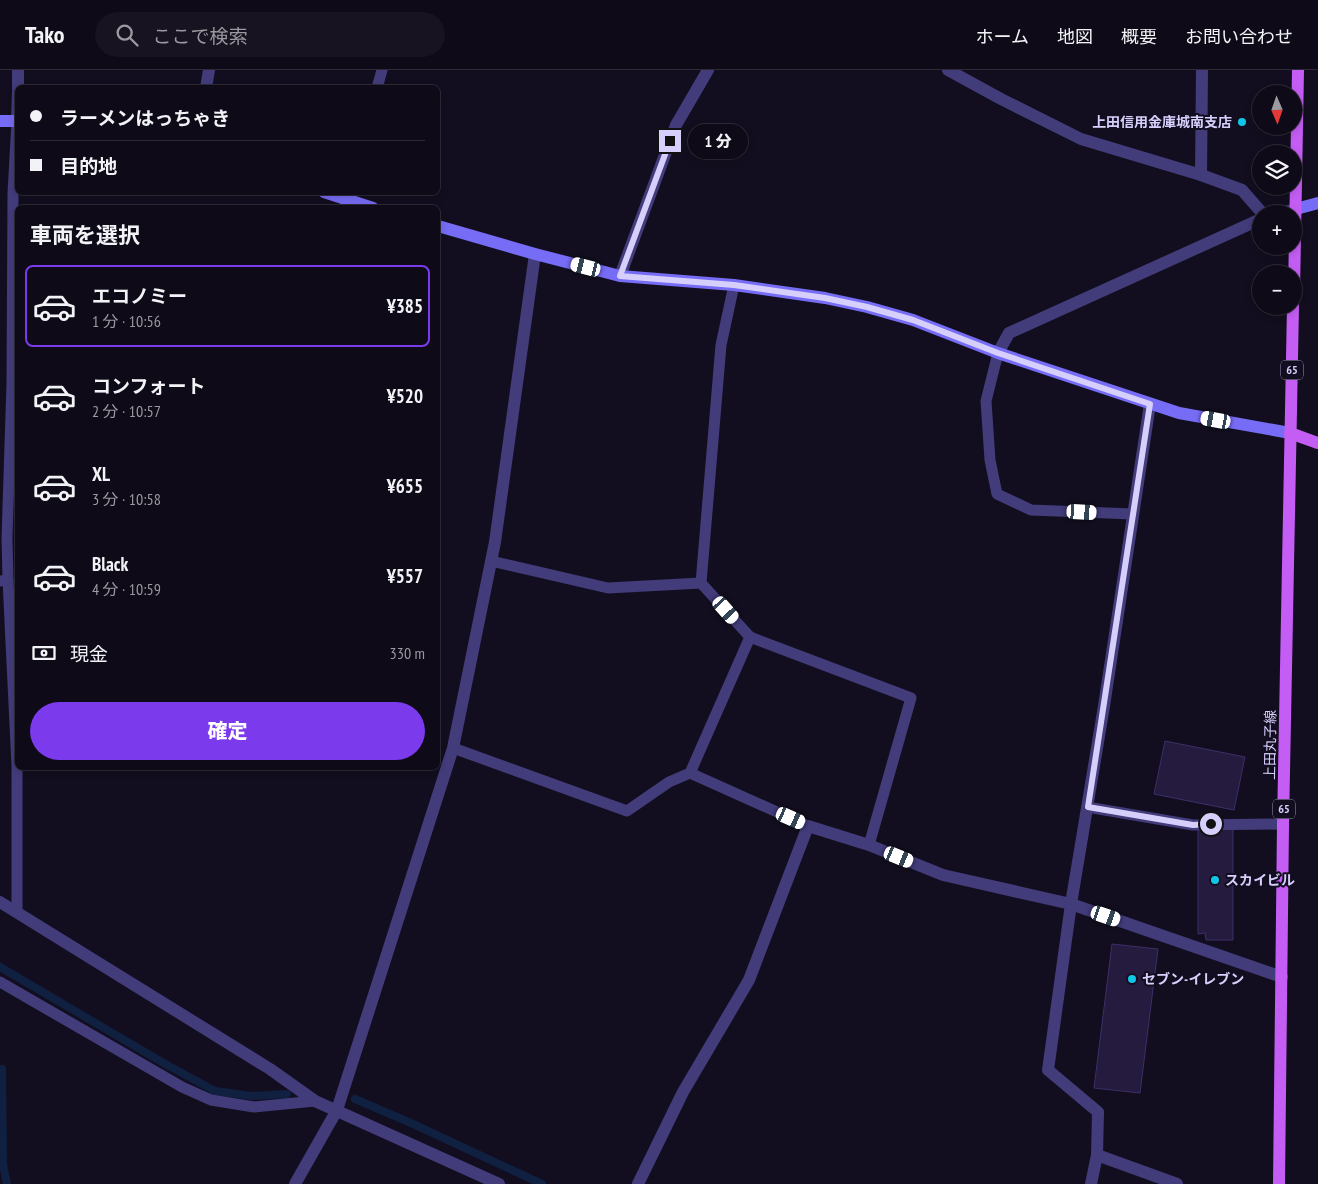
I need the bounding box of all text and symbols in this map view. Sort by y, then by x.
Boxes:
search box [95,12,445,57]
text: Tako [25,19,65,50]
icon: search [113,21,141,49]
text: ここで検索 [153,24,248,48]
text: ホーム [976,25,1029,48]
text: 地図 [1057,25,1093,48]
text: 概要 [1121,25,1157,48]
text: お問い合わせ [1185,25,1293,48]
north arrow [1252,85,1302,135]
map controls [1252,85,1302,315]
text: ラーメンはっちゃき [60,106,230,130]
place label: 上田信用金庫城南支店 [1092,113,1232,131]
marker: 上田信用金庫城南支店 [1236,116,1248,128]
callout: 1 分 [688,124,748,158]
route end [659,130,681,152]
text: 1 分 [705,131,731,151]
button: layers [1252,145,1302,195]
text: 目的地 [60,154,117,178]
button: + [1252,205,1302,255]
text: 車両を選択 [30,221,140,249]
car [569,256,602,278]
button: − [1252,265,1302,315]
icon: car [32,284,77,329]
text: エコノミー [92,284,187,308]
text: ¥385 [387,294,423,318]
text: 1 分 · 10:56 [92,311,161,331]
road number: 65 [1281,360,1303,380]
icon: car [32,374,77,419]
text: コンフォート [92,374,205,398]
text: ¥520 [387,384,423,408]
text: 2 分 · 10:57 [92,401,161,421]
car [1199,410,1232,430]
text: XL [92,462,110,486]
icon: car [32,464,77,509]
text: ¥655 [387,474,423,498]
text: 3 分 · 10:58 [92,489,161,509]
car [1066,504,1097,520]
text: Black [92,552,128,576]
icon: car [32,554,77,599]
text: ¥557 [387,564,423,588]
text: 4 分 · 10:59 [92,579,161,599]
car [710,594,741,626]
icon: cash [30,639,58,667]
text: 現金 [70,642,108,666]
text: 330 m [390,643,425,663]
button: 確定 [30,702,425,760]
street label: 上田丸子線 [1260,710,1280,780]
road number: 65 [1273,800,1295,819]
car [774,805,807,831]
route start [1200,813,1222,835]
car [882,844,915,870]
place label: スカイビル [1225,871,1295,889]
marker: スカイビル [1209,874,1221,886]
car [1089,904,1122,928]
place label: セブン-イレブン [1142,970,1244,988]
marker: セブン-イレブン [1126,973,1138,985]

